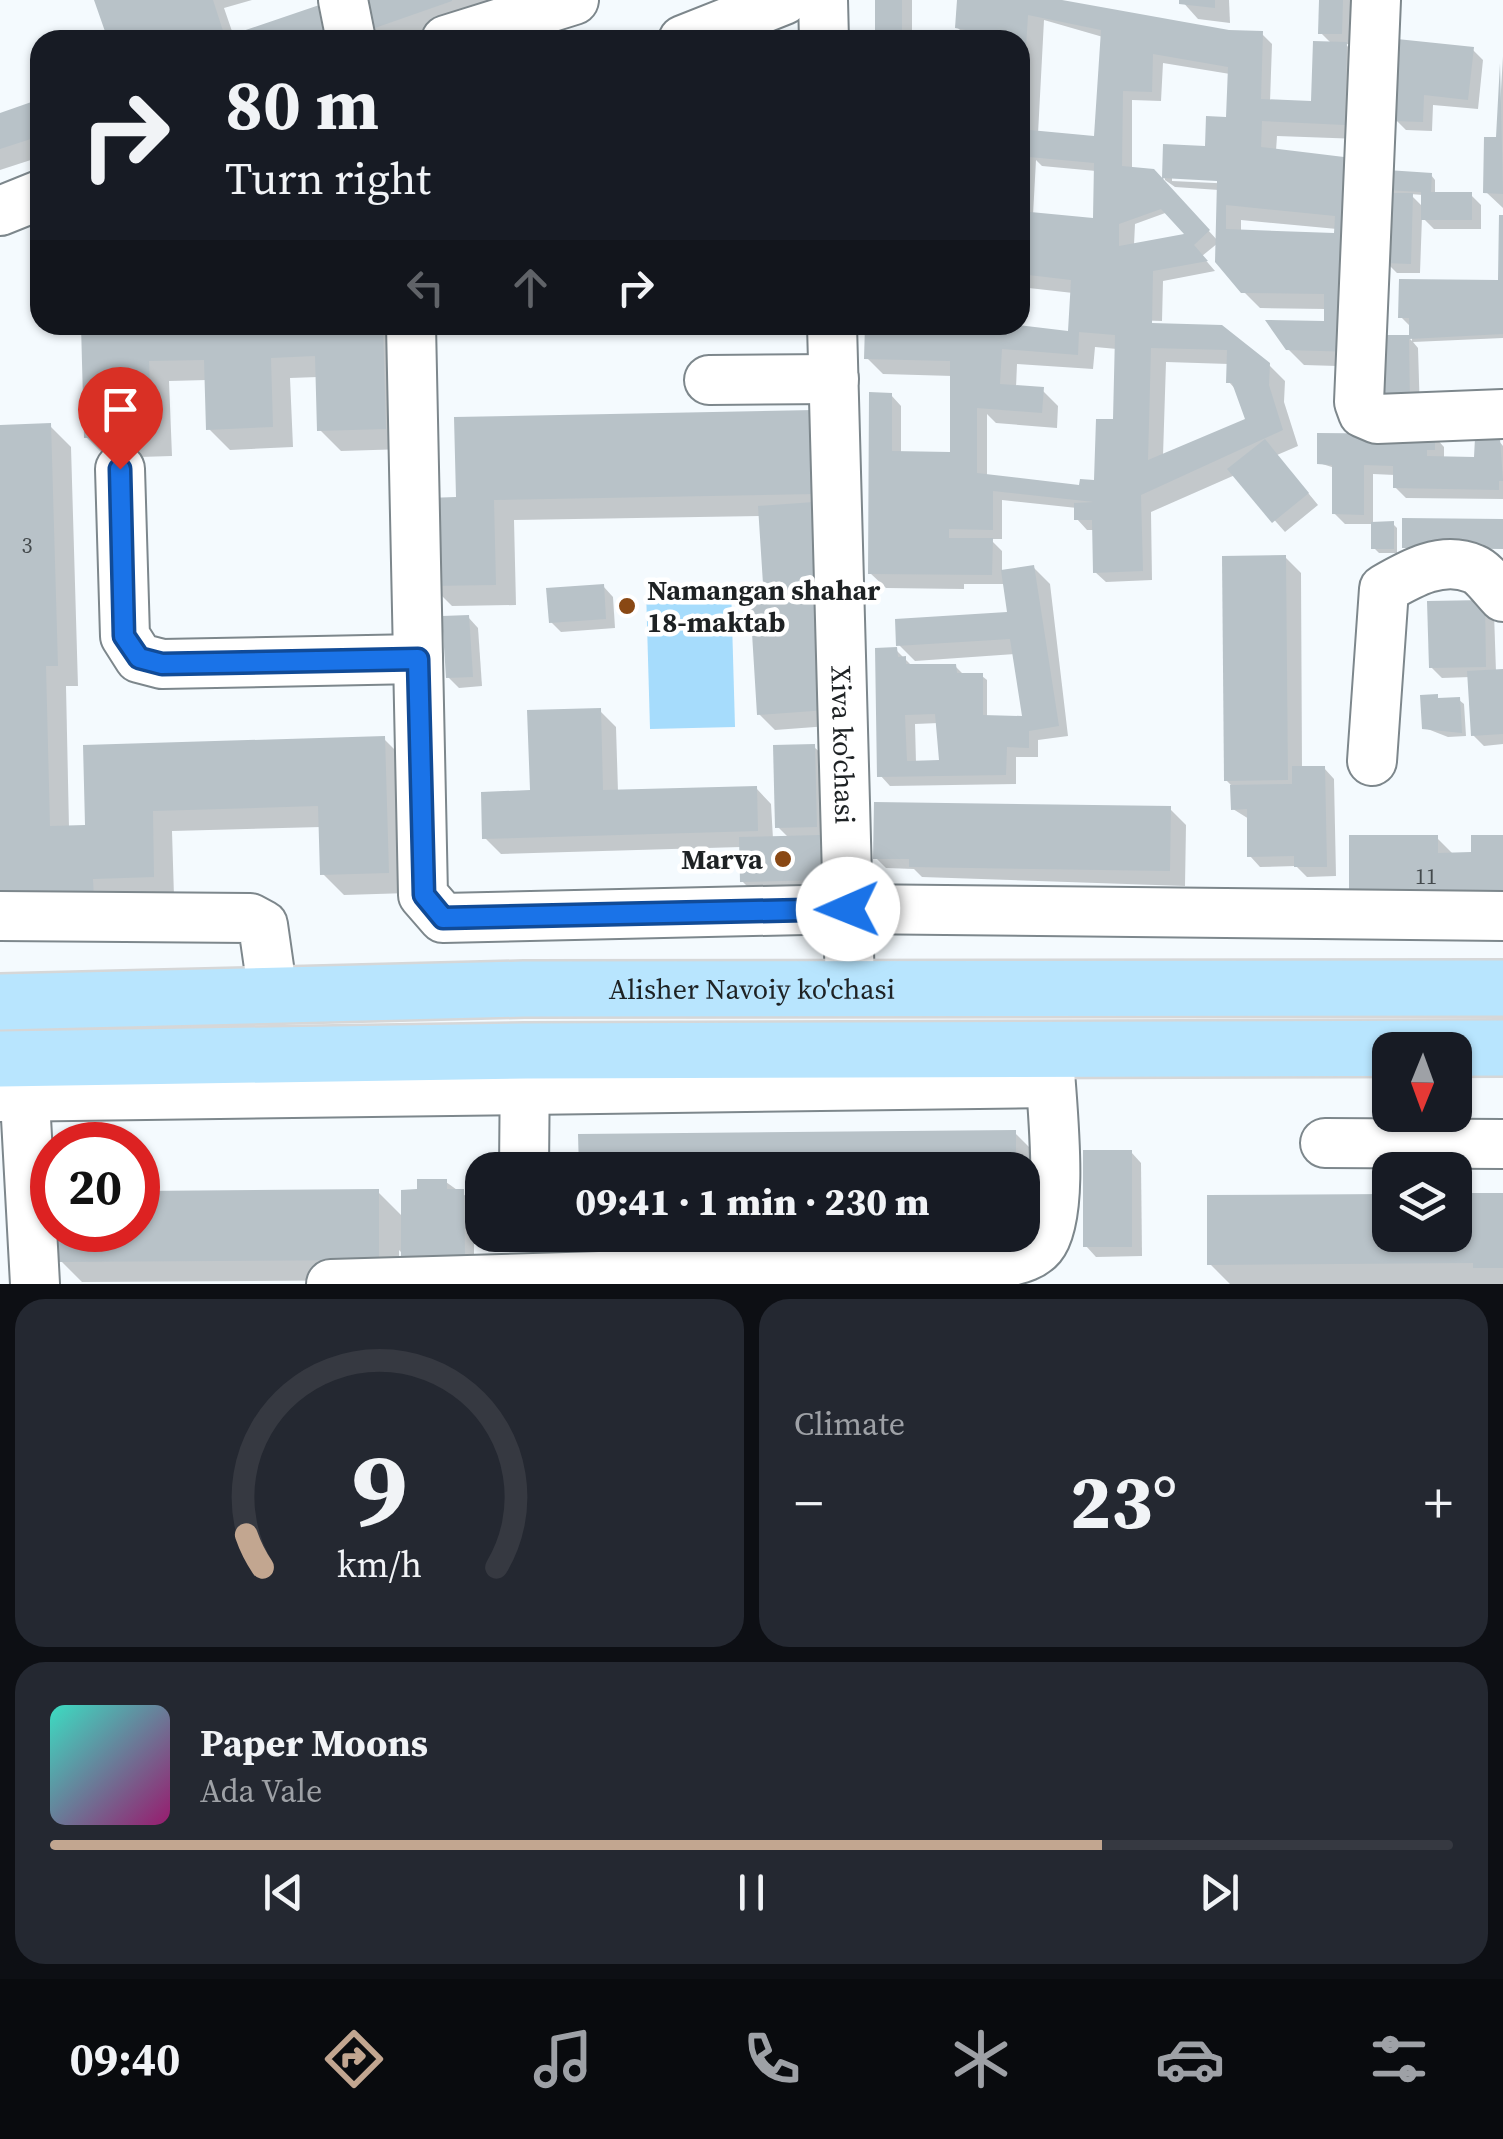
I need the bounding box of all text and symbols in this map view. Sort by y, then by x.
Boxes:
text: 80 m [225,56,379,152]
icon: right [60,70,190,200]
text: Turn right [225,147,431,209]
icon: left [398,260,453,315]
icon: ahead [503,260,558,315]
icon: right [608,260,663,315]
pin [78,367,163,470]
icon: arrive [93,382,148,437]
house number: 3 [21,530,33,560]
place label: Namangan shahar 18-maktab [647,571,880,641]
marker: Namangan shahar 18-maktab [616,595,638,617]
street label: Xiva ko'chasi [822,665,865,825]
place label: Marva [681,840,763,878]
marker: Marva [772,848,794,870]
position arrow [796,857,900,961]
house number: 11 [1415,861,1437,891]
street label: Alisher Navoiy ko'chasi [609,970,895,1008]
north arrow [1372,1032,1472,1132]
map controls [1372,1032,1472,1252]
speed limit sign: 20 [30,1122,160,1252]
button: layers [1372,1152,1472,1252]
text: 09:41 · 1 min · 230 m [575,1176,930,1228]
text: Climate [794,1402,905,1446]
text: 9 [351,1417,408,1560]
text: 23° [1070,1450,1177,1553]
text: − [794,1465,823,1540]
text: + [1424,1465,1453,1540]
text: km/h [337,1540,422,1589]
text: Paper Moons [200,1717,428,1769]
text: Ada Vale [200,1769,322,1813]
icon: previous [256,1865,311,1920]
icon: pause [724,1865,779,1920]
icon: next [1192,1865,1247,1920]
icon: directions [319,2024,389,2094]
icon: music [528,2024,598,2094]
icon: phone [737,2024,807,2094]
icon: climate [946,2024,1016,2094]
icon: car [1155,2024,1225,2094]
icon: filters [1364,2024,1434,2094]
text: 09:40 [69,2028,180,2090]

